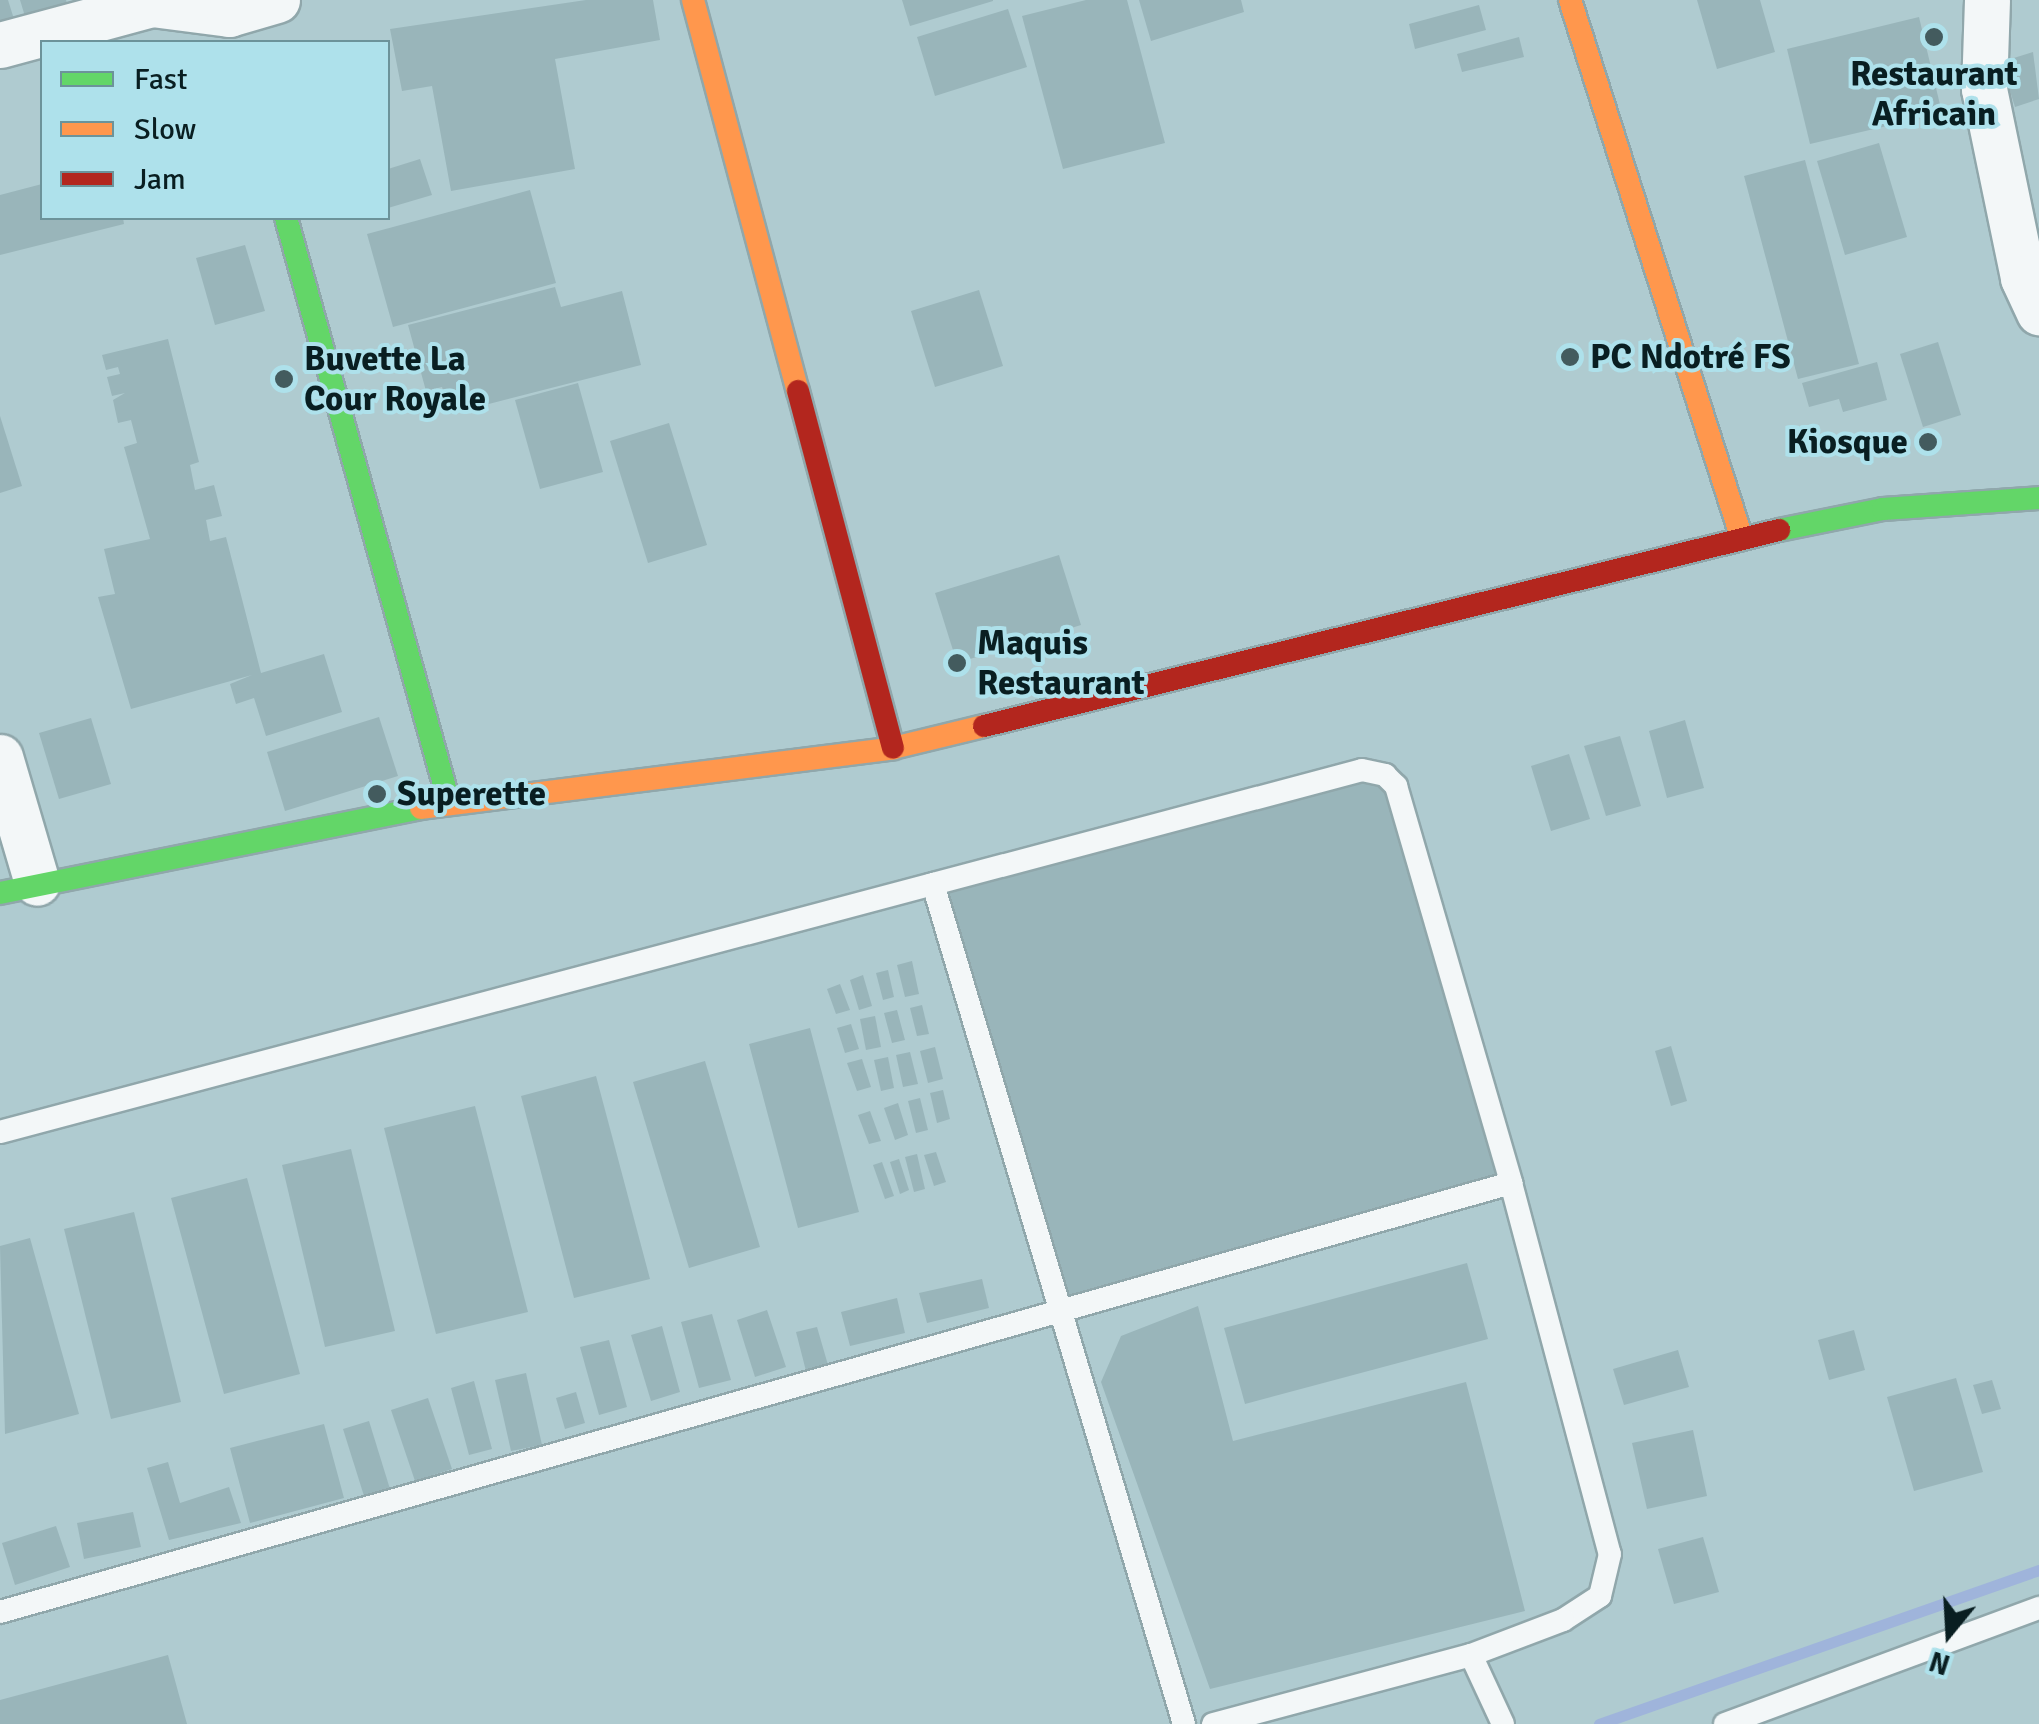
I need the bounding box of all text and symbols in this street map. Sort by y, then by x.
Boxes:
marker: Restaurant Africain [1923,26,1945,48]
legend [40,40,390,220]
place label: Restaurant Africain [1850,53,2018,135]
text: Fast [134,61,187,98]
text: Slow [134,111,196,148]
text: Jam [134,161,186,198]
place label: PC Ndotré FS [1590,336,1791,378]
place label: Buvette La Cour Royale [304,338,486,420]
marker: PC Ndotré FS [1559,346,1581,368]
marker: Buvette La Cour Royale [273,368,295,390]
place label: Kiosque [1787,421,1908,463]
marker: Kiosque [1917,431,1939,453]
place label: Maquis Restaurant [977,622,1145,704]
marker: Maquis Restaurant [946,652,968,674]
place label: Superette [397,773,546,815]
marker: Superette [366,783,388,805]
north arrow [1899,1584,1999,1684]
text: N [1925,1643,1954,1682]

